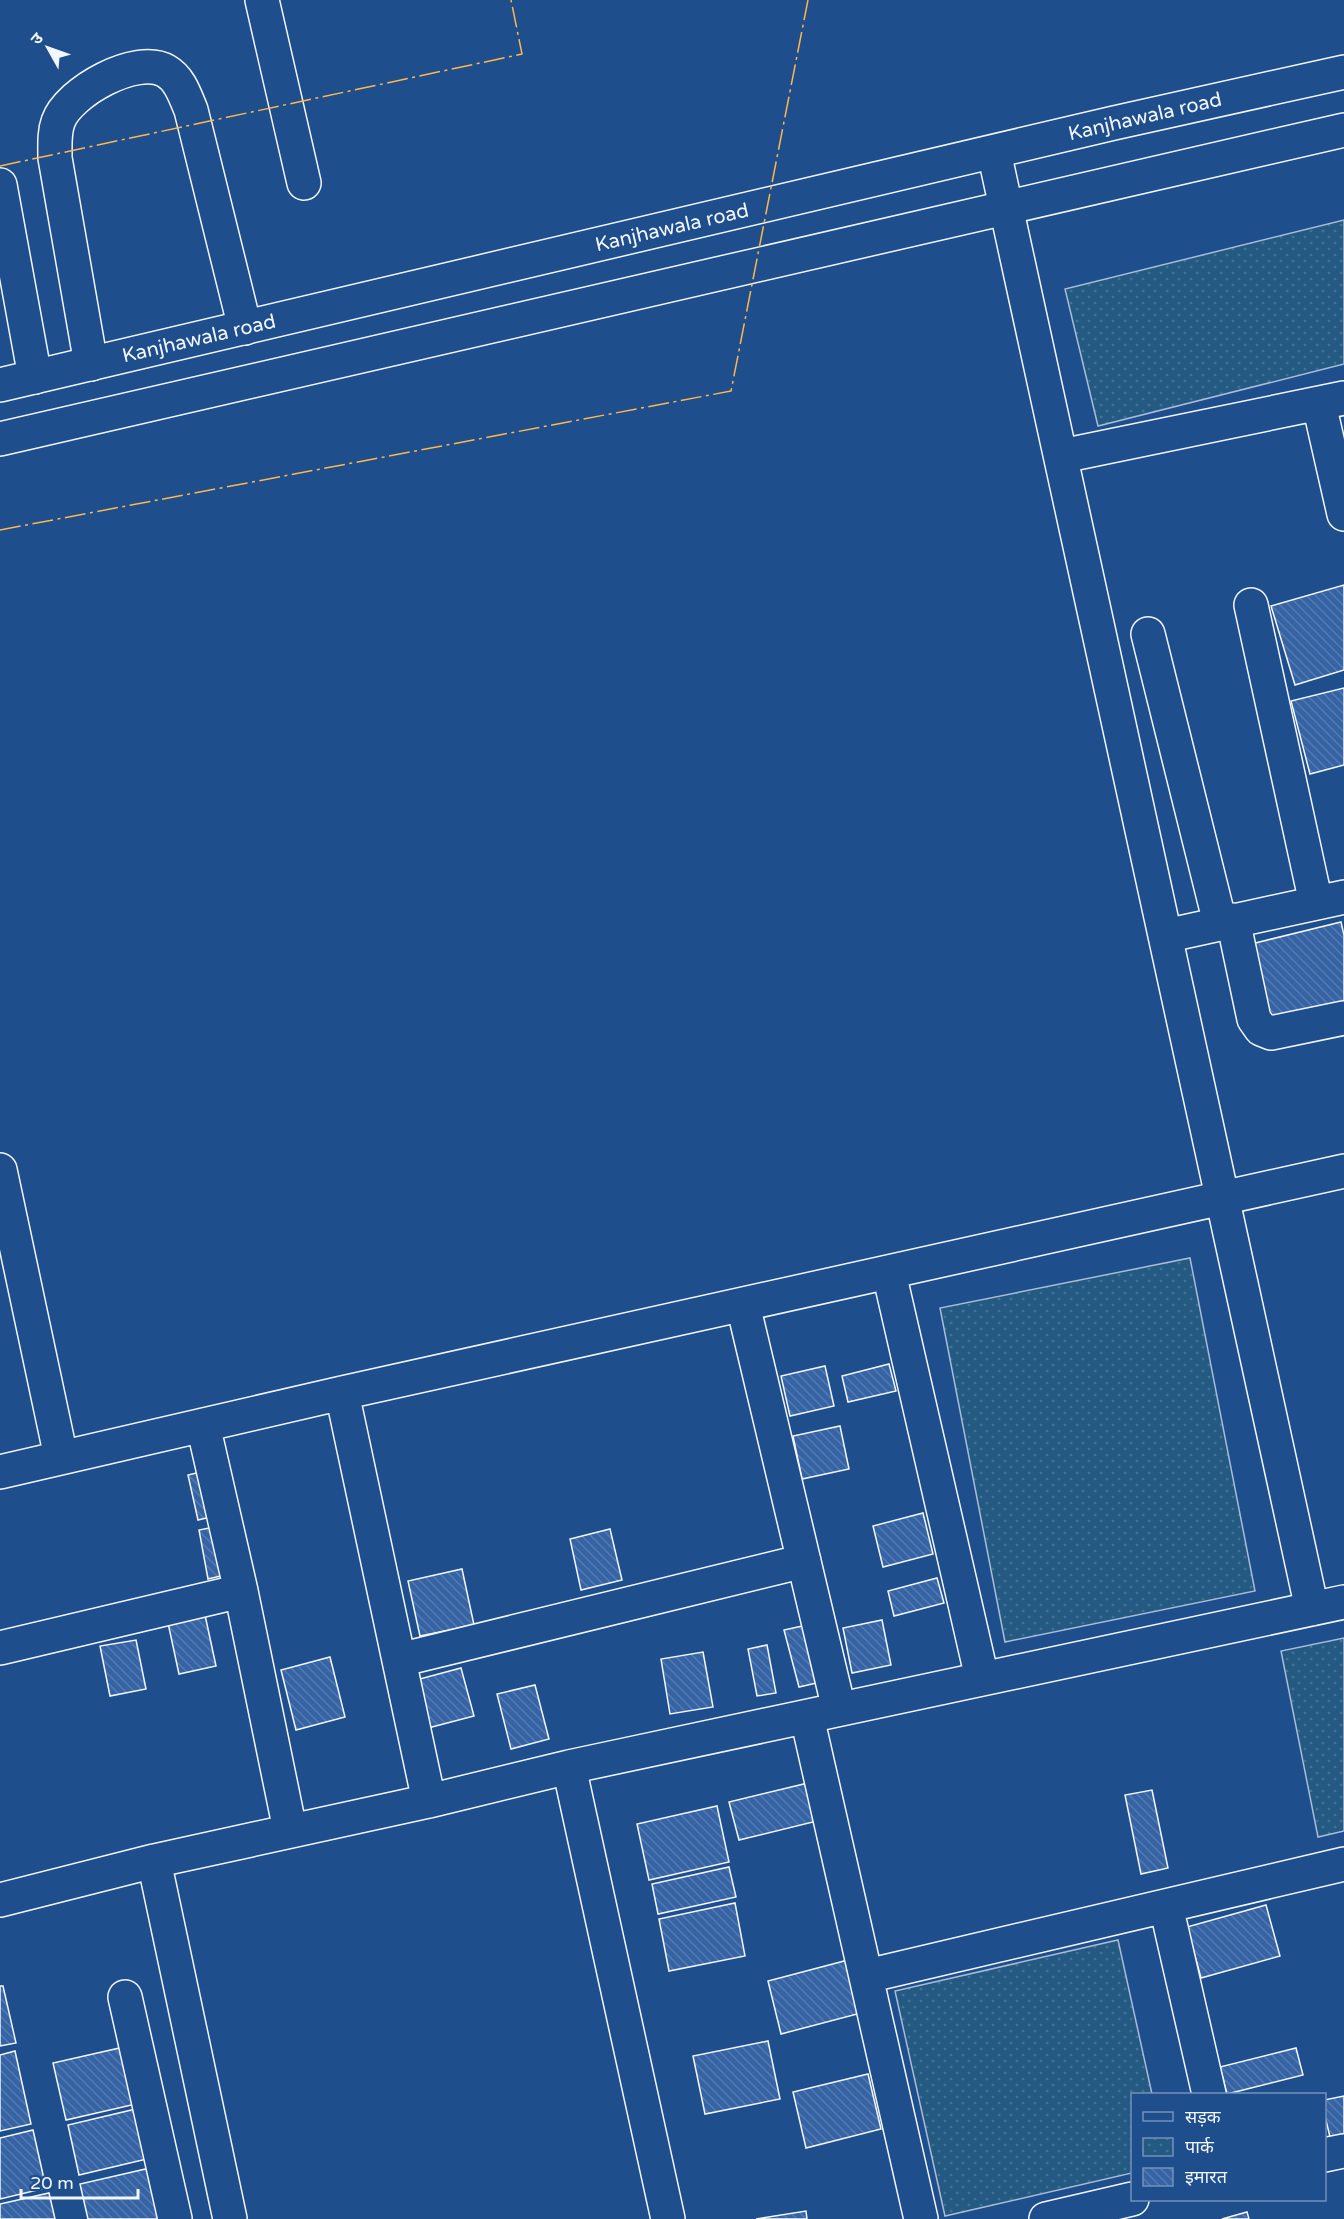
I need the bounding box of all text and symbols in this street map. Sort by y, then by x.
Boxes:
north arrow [18,18,78,78]
text: उ [27,29,48,49]
street label: Kanjhawala road [1066,88,1224,146]
street label: Kanjhawala road [593,199,751,257]
street label: Kanjhawala road [120,310,278,368]
legend [1131,2093,1326,2201]
text: सड़क [1185,2106,1222,2128]
text: पार्क [1185,2136,1215,2158]
scale bar [21,2162,138,2200]
text: इमारत [1185,2166,1228,2188]
text: 20 m [30,2172,74,2194]

